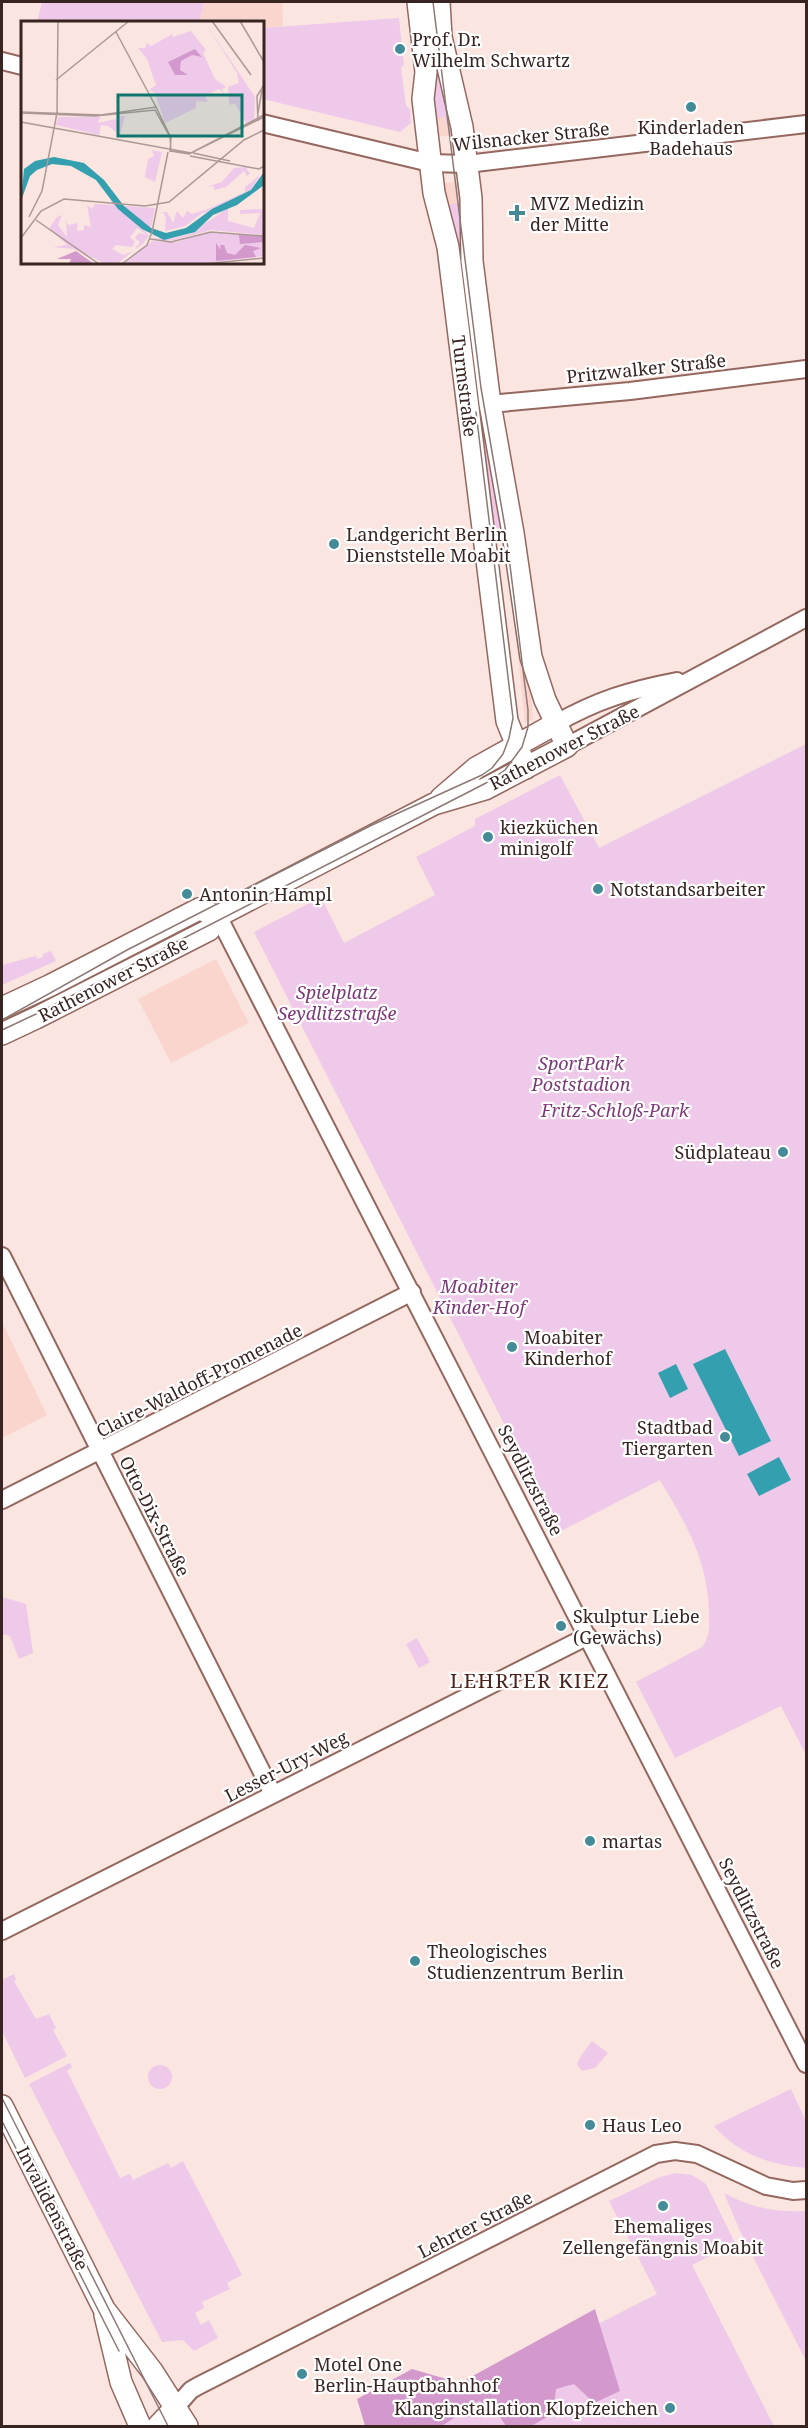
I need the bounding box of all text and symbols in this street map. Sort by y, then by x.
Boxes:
inset map [21,21,264,264]
place label: Prof. Dr. Wilhelm Schwartz [412,27,570,72]
marker: Prof. Dr. Wilhelm Schwartz [393,42,407,56]
marker: Kinderladen Badehaus [684,100,698,114]
place label: Kinderladen Badehaus [637,115,745,160]
street label: Wilsnacker Straße [451,116,611,156]
place label: MVZ Medizin der Mitte [530,191,645,236]
marker: MVZ Medizin der Mitte [508,204,526,222]
street label: Turmstraße [447,334,483,438]
street label: Pritzwalker Straße [565,348,727,388]
place label: Landgericht Berlin Dienststelle Moabit [346,522,511,567]
marker: Landgericht Berlin Dienststelle Moabit [327,537,341,551]
street label: Rathenower Straße [485,699,643,795]
place label: kiezküchen minigolf [500,815,599,860]
marker: kiezküchen minigolf [481,830,495,844]
place label: Notstandsarbeiter [610,877,766,901]
place label: Antonin Hampl [199,882,332,906]
marker: Notstandsarbeiter [591,882,605,896]
marker: Antonin Hampl [180,887,194,901]
street label: Rathenower Straße [34,931,192,1027]
park label: Spielplatz Seydlitzstraße [278,980,397,1025]
park label: SportPark Poststadion [531,1051,631,1096]
park label: Fritz-Schloß-Park [540,1098,690,1122]
place label: Südplateau [674,1140,772,1164]
marker: Südplateau [776,1145,790,1159]
park label: Moabiter Kinder-Hof [432,1274,529,1319]
street label: Claire-Waldoff-Promenade [92,1318,306,1442]
place label: Moabiter Kinderhof [524,1325,613,1370]
marker: Moabiter Kinderhof [505,1340,519,1354]
place label: Stadtbad Tiergarten [622,1415,713,1460]
street label: Seydlitzstraße [493,1420,569,1540]
marker: Stadtbad Tiergarten [718,1430,732,1444]
street label: Otto-Dix-Straße [114,1452,196,1580]
place label: Skulptur Liebe (Gewächs) [573,1604,700,1649]
marker: Skulptur Liebe (Gewächs) [554,1619,568,1633]
district label: LEHRTER KIEZ [450,1667,610,1694]
street label: Lesser-Ury-Weg [220,1725,352,1807]
place label: martas [602,1829,662,1853]
marker: martas [583,1834,597,1848]
street label: Seydlitzstraße [714,1853,790,1973]
place label: Theologisches Studienzentrum Berlin [427,1939,624,1984]
marker: Theologisches Studienzentrum Berlin [408,1954,422,1968]
place label: Haus Leo [602,2113,682,2137]
marker: Haus Leo [583,2118,597,2132]
street label: Invalidenstraße [11,2142,95,2274]
street label: Lehrter Straße [414,2185,536,2263]
marker: Ehemaliges Zellengefängnis Moabit [656,2199,670,2213]
place label: Ehemaliges Zellengefängnis Moabit [563,2214,763,2259]
place label: Motel One Berlin-Hauptbahnhof [314,2352,500,2397]
marker: Motel One Berlin-Hauptbahnhof [295,2367,309,2381]
place label: Klanginstallation Klopfzeichen [394,2396,658,2420]
marker: Klanginstallation Klopfzeichen [663,2401,677,2415]

